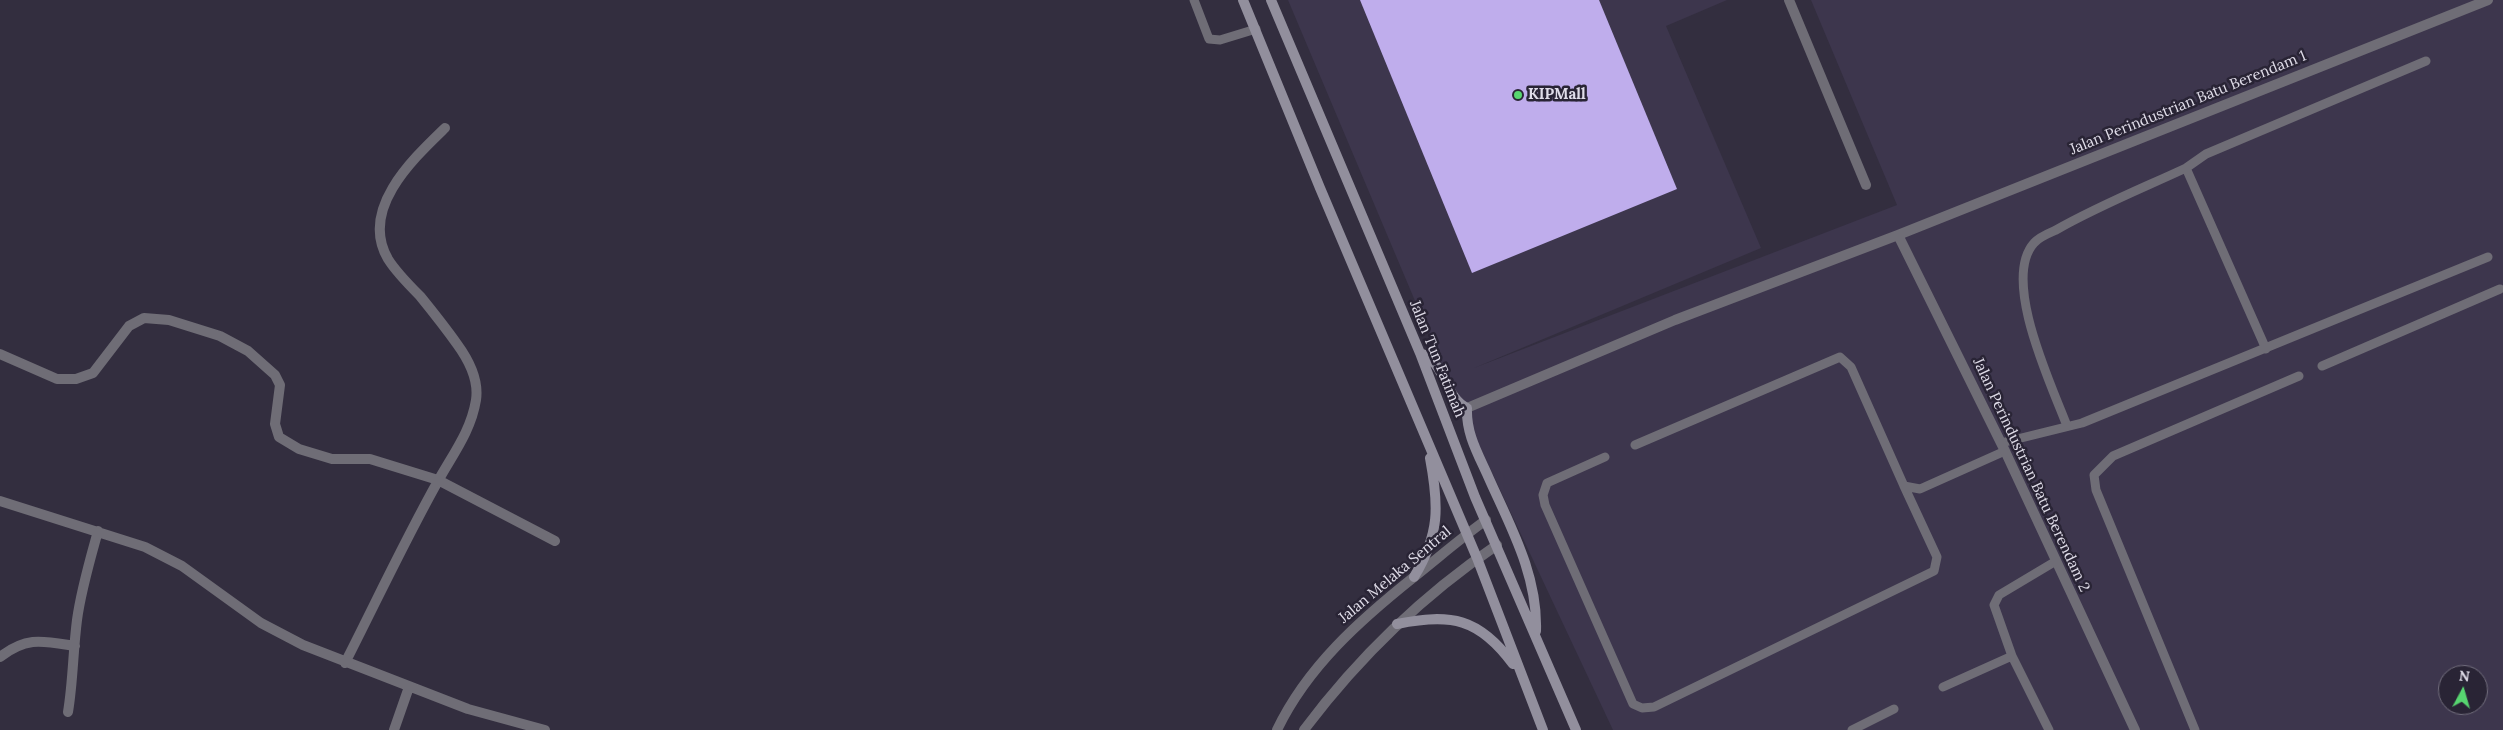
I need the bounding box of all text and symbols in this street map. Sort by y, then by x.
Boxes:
street label: Jalan Perindustrian Batu Berendam 1 [2067,47,2309,159]
place label: KIPMall [1528,86,1586,104]
marker: KIPMall [1512,89,1524,101]
street label: Jalan Tun Fatimah [1405,298,1469,420]
street label: Jalan Perindustrian Batu Berendam 2 [1969,355,2093,595]
street label: Jalan Melaka Sentral [1335,523,1455,627]
north arrow [2438,665,2488,715]
text: N [2458,667,2471,686]

